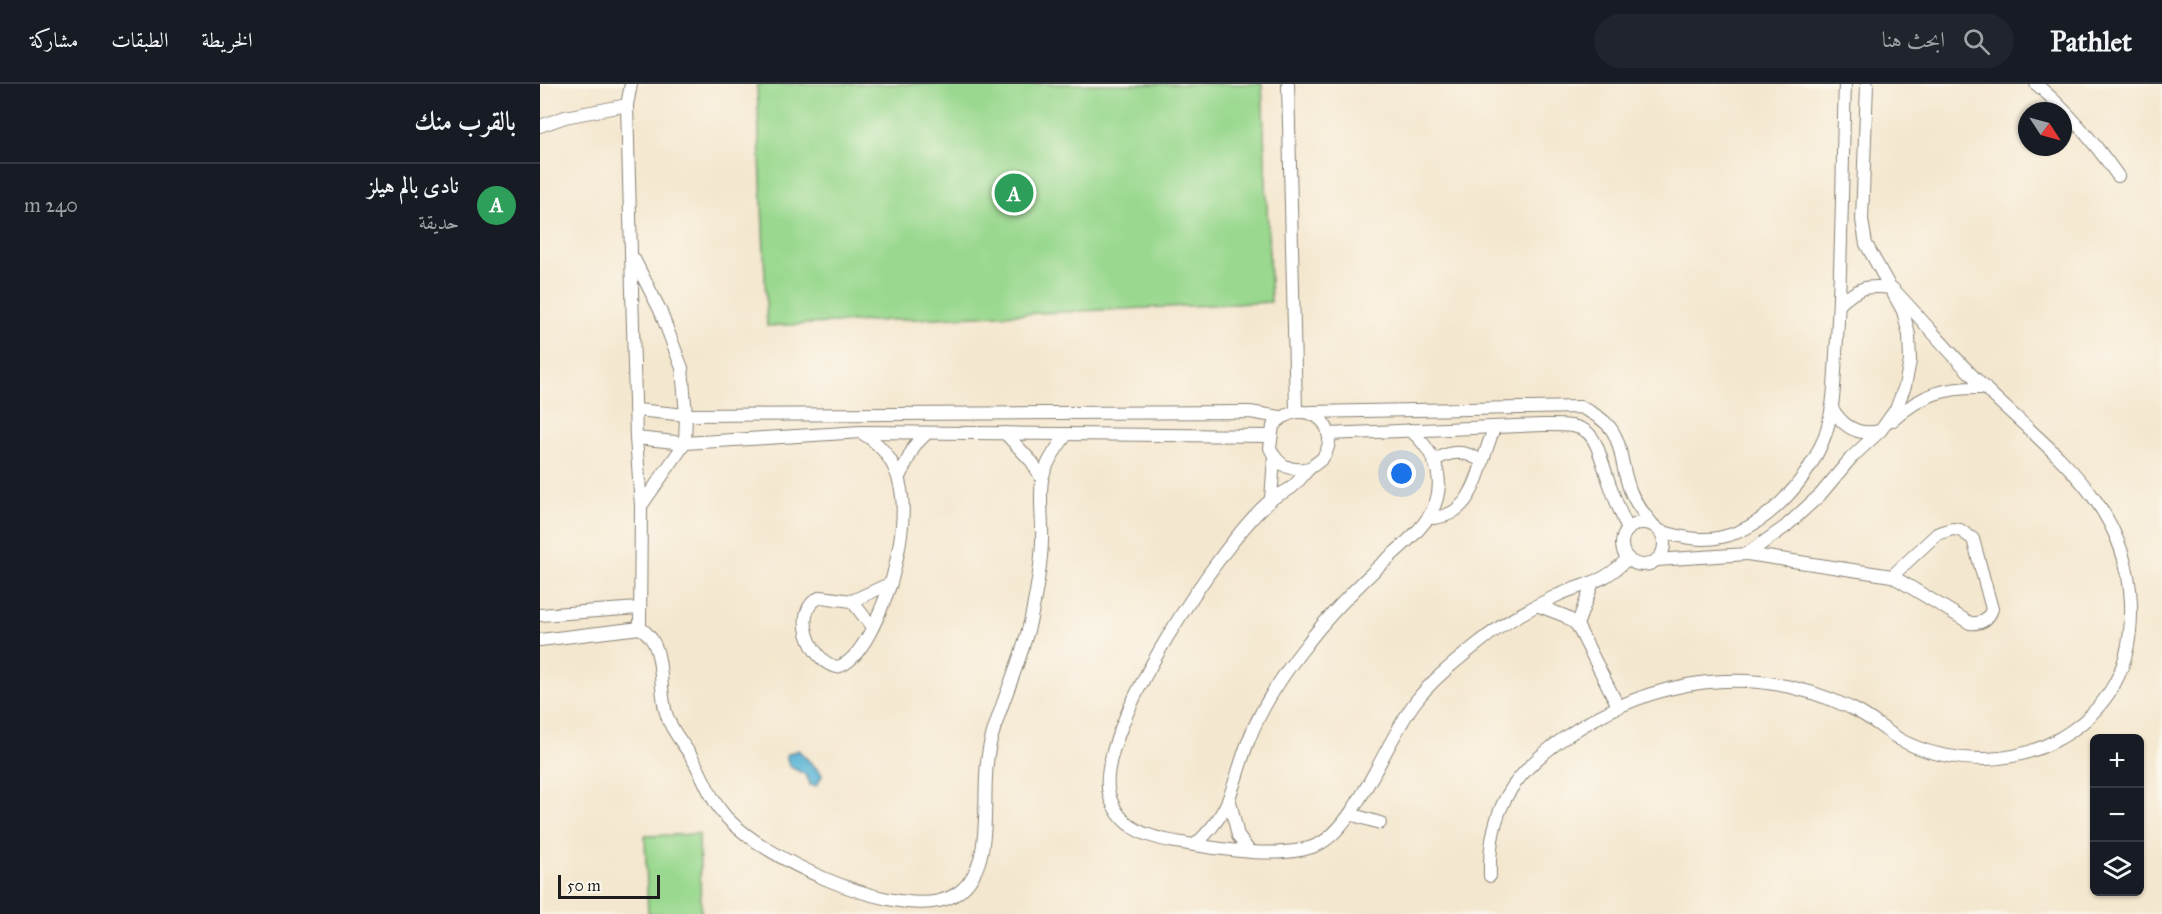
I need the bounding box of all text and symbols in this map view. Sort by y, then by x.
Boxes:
search box [1594,14,2014,68]
text: Pathlet [2050,24,2132,59]
icon: search [1960,25,1993,58]
text: ابحث هنا [1882,26,1945,53]
text: مشاركة [30,27,78,53]
text: الطبقات [111,27,168,53]
text: الخريطة [201,27,253,53]
north arrow [2018,102,2072,156]
text: بالقرب منك [414,105,516,137]
pin: A [994,170,1034,216]
text: نادى بالم هيلز [367,172,459,199]
text: 240 m [24,193,78,217]
text: A [490,193,503,217]
text: حديقة [419,210,459,234]
your location [1387,459,1416,488]
map controls [2090,734,2144,896]
button: + [2090,734,2144,788]
button: − [2090,788,2144,842]
button: layers [2090,842,2144,896]
scale bar [558,872,660,900]
text: 50 m [567,876,601,895]

